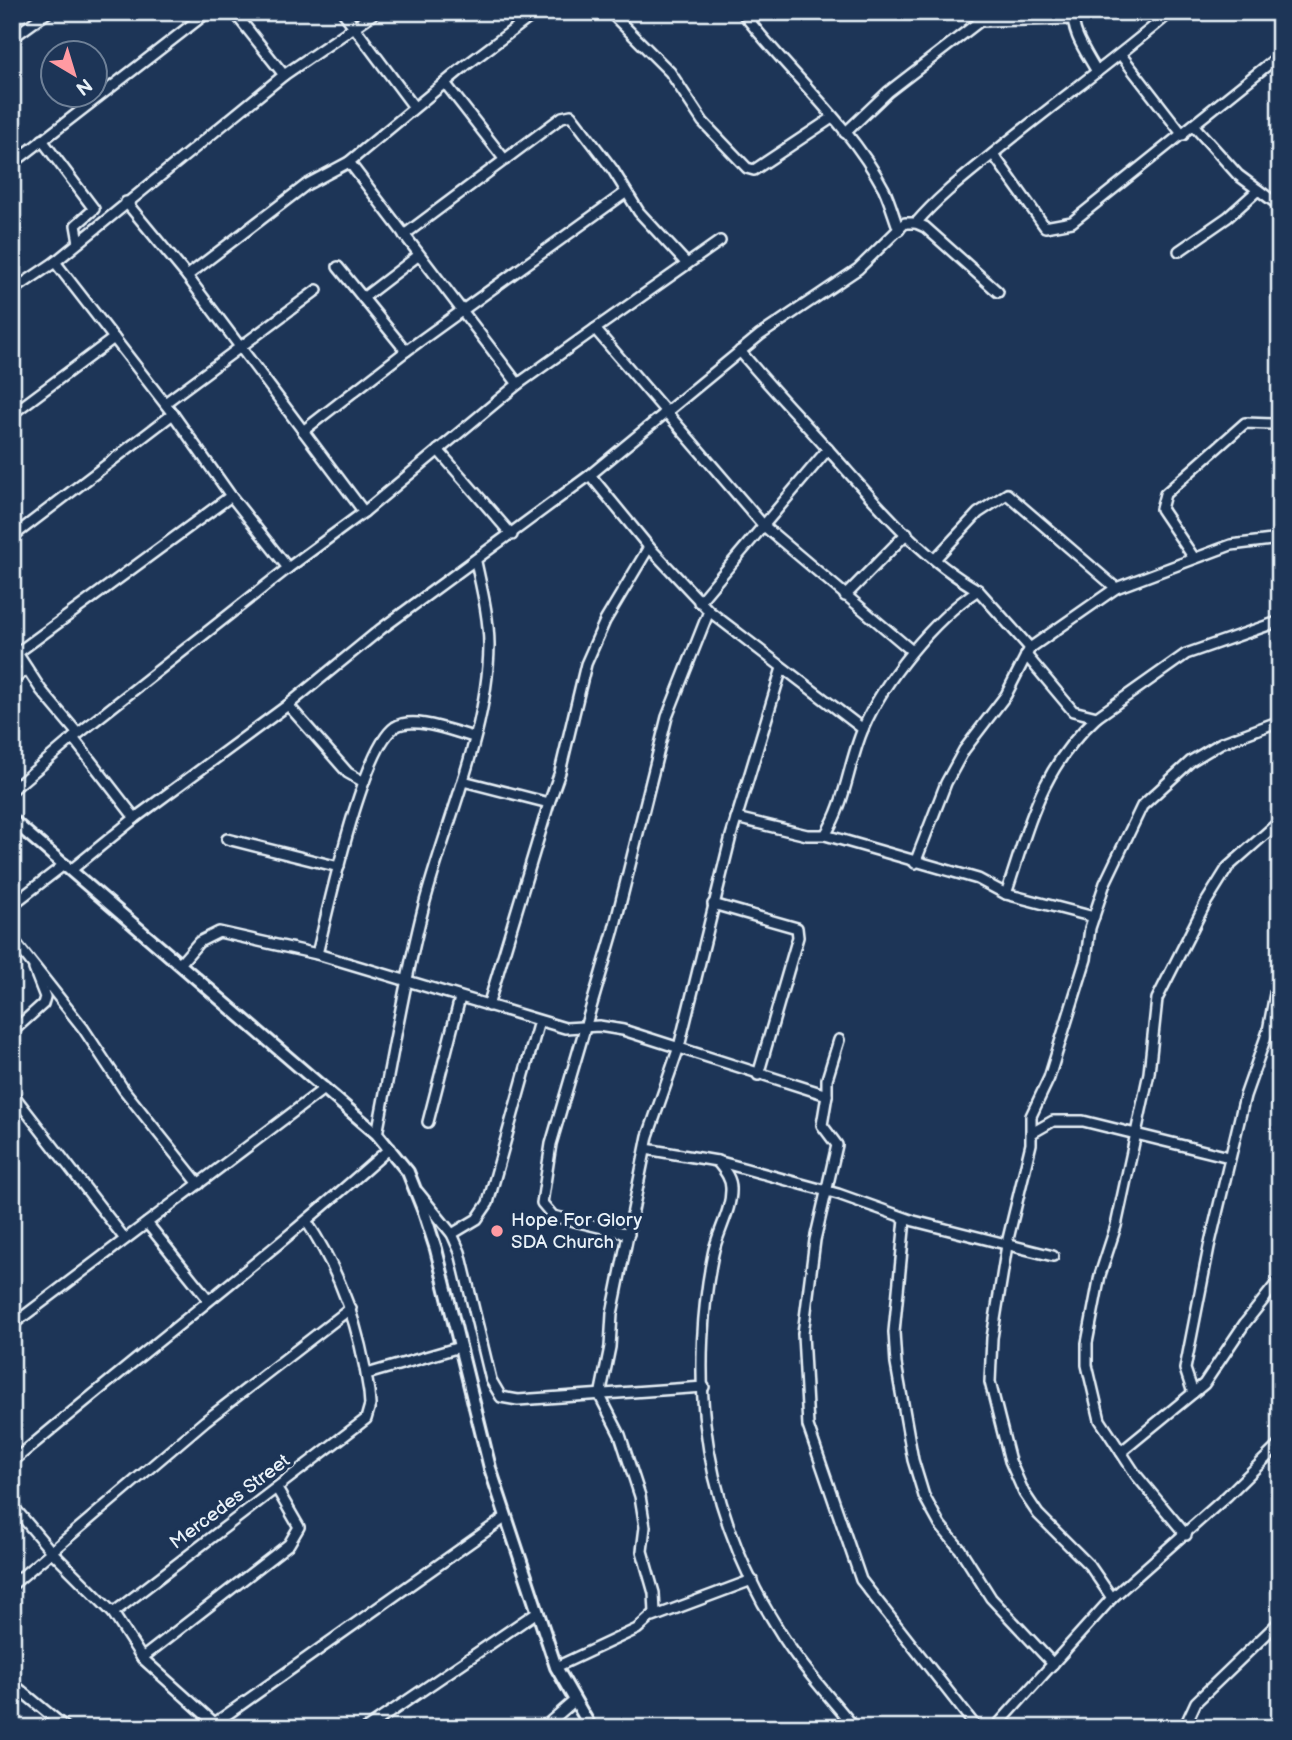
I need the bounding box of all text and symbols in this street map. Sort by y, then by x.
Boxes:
north arrow [38,38,108,108]
text: N [71,73,96,100]
place label: Hope For Glory SDA Church [511,1209,643,1254]
marker: Hope For Glory SDA Church [489,1223,505,1239]
street label: Mercedes Street [166,1449,295,1555]

